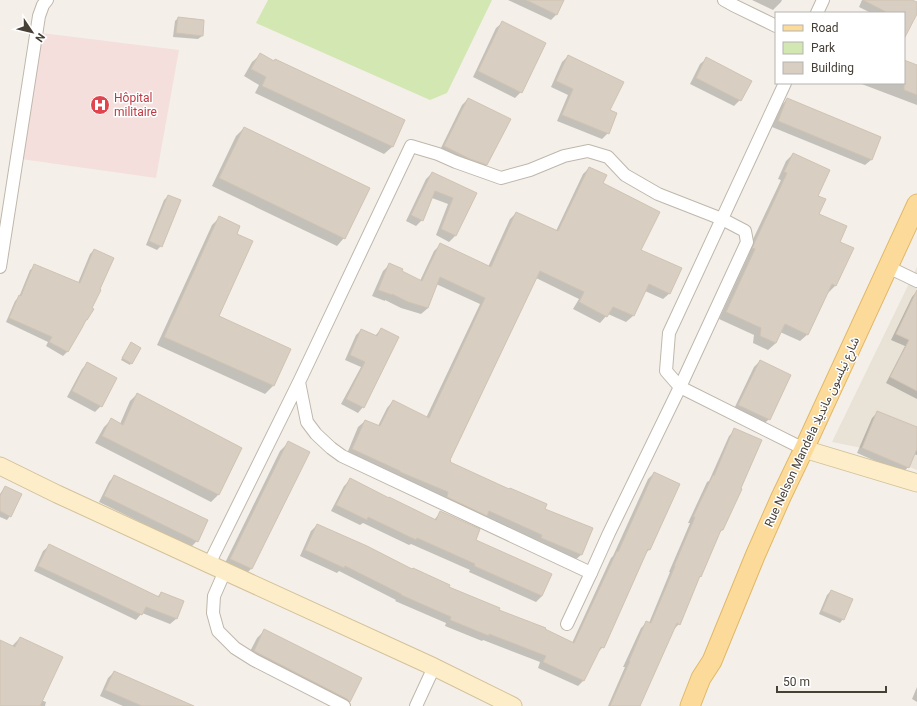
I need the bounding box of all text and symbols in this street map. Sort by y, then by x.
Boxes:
north arrow [12,12,52,52]
legend [775,12,905,84]
text: Road [811,21,839,35]
text: N [32,31,47,45]
text: Park [811,41,836,55]
text: Building [811,61,854,75]
place label: Hôpital militaire [114,91,157,119]
hospital icon: Hôpital militaire [89,94,111,116]
street label: Rue Nelson Mandela شارع نيلسون مانديلا [762,335,864,530]
scale bar [777,668,886,694]
text: 50 m [783,675,810,689]

